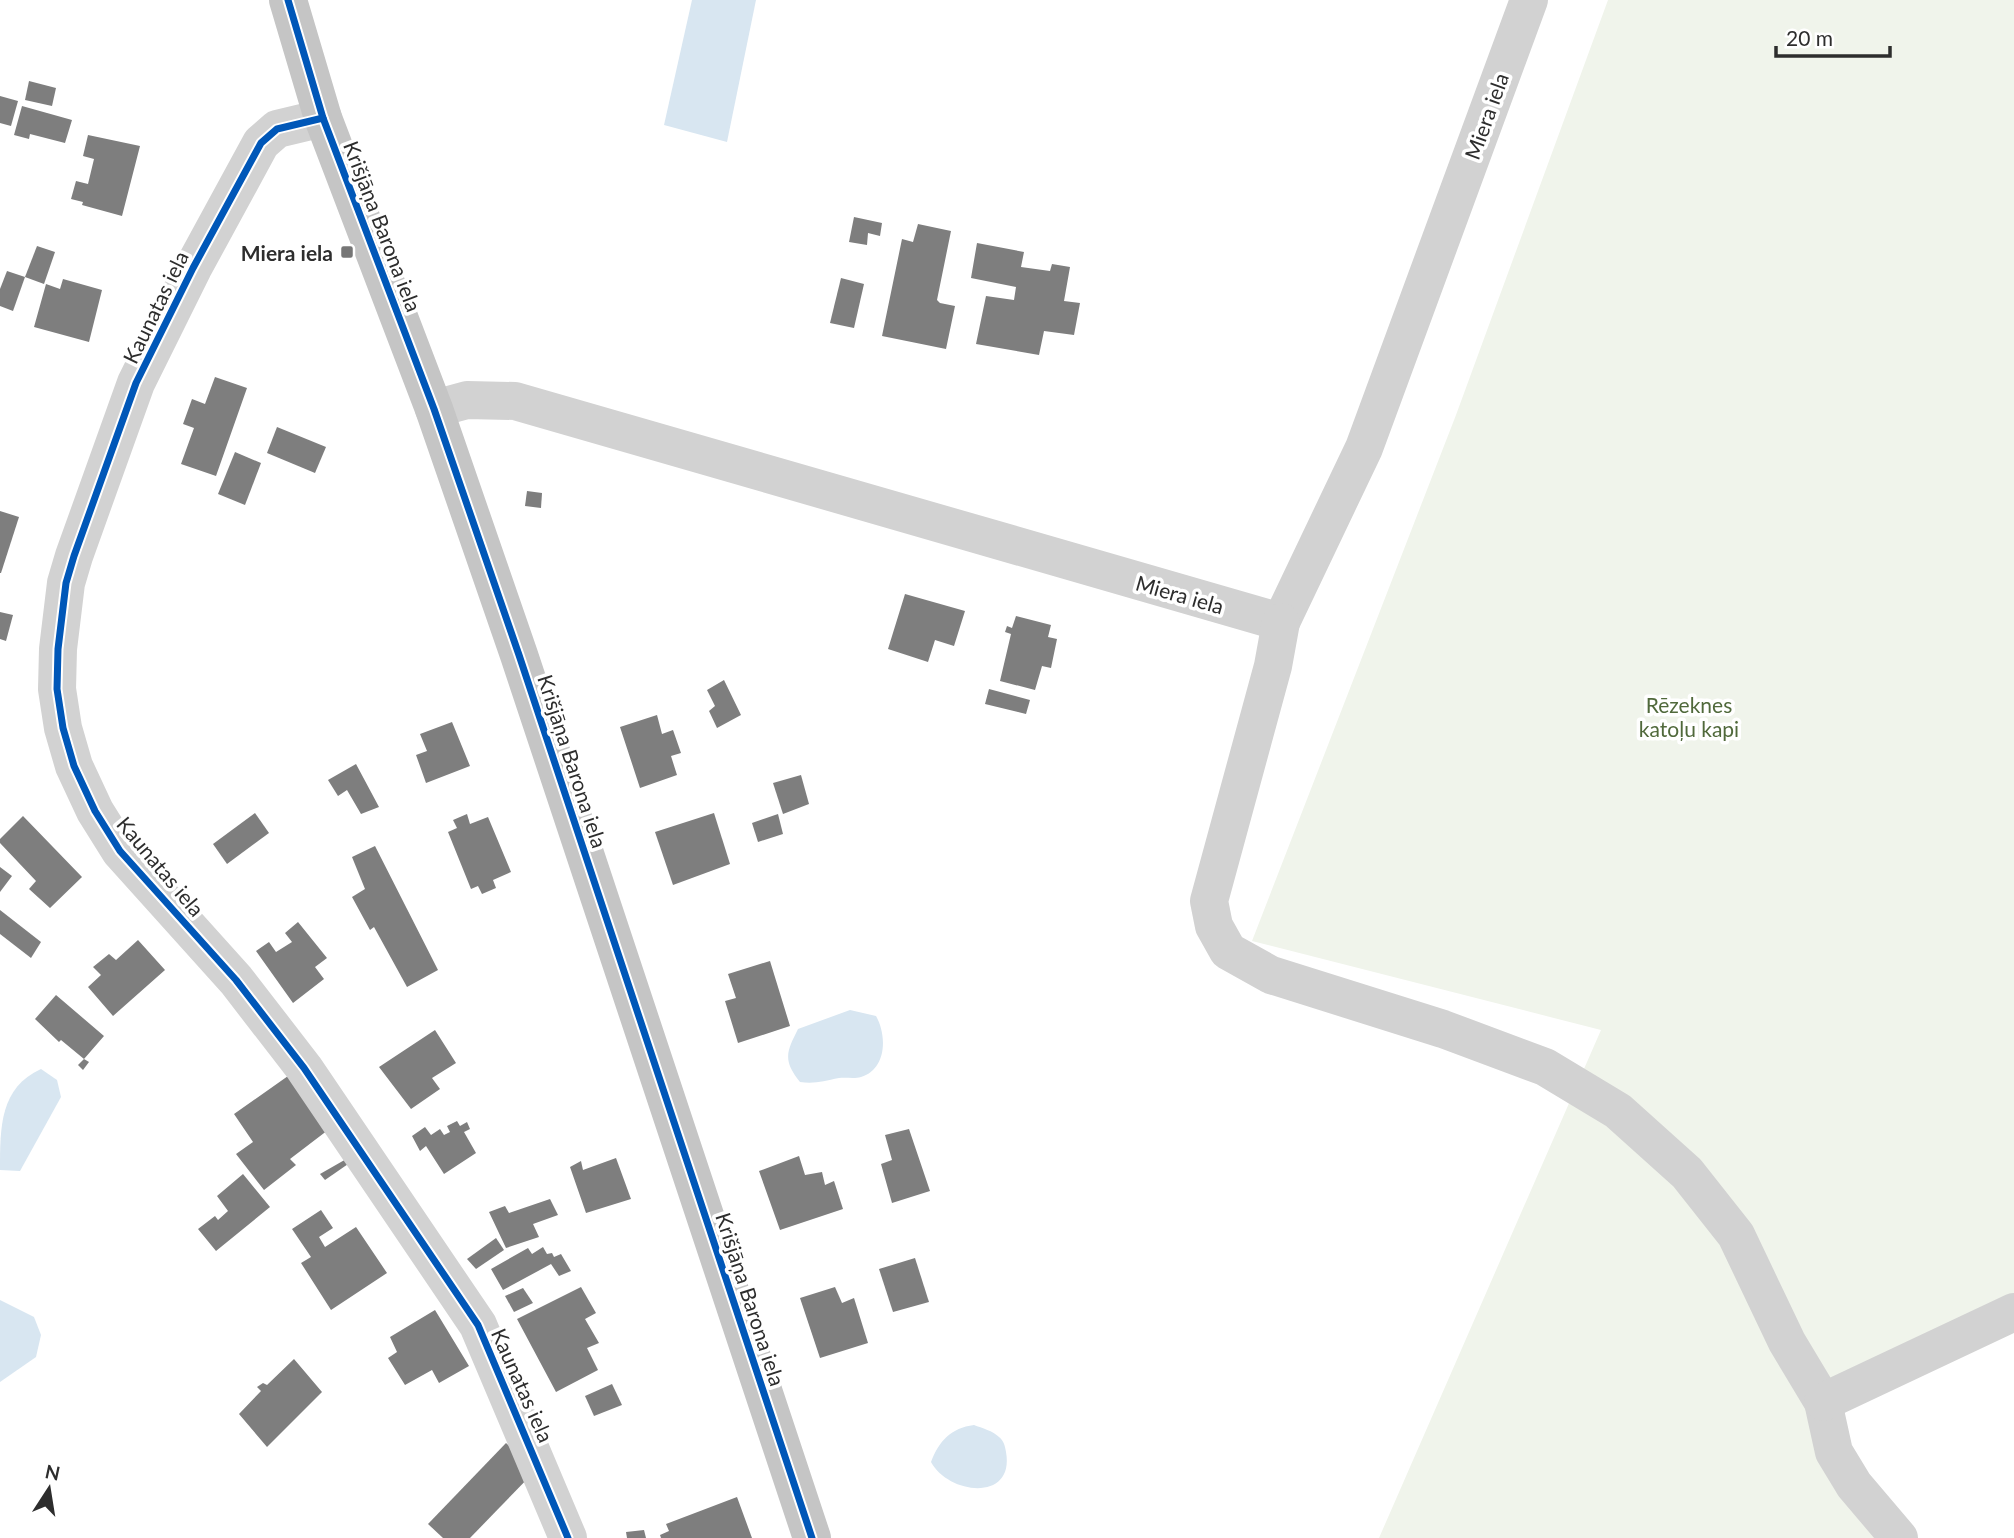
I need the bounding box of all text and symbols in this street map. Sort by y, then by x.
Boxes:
scale bar [1776,14,1890,58]
text: 20 m [1786,25,1833,50]
street label: Miera iela [1459,69,1513,163]
street label: Krišjāņa Barona iela [339,137,427,315]
place label: Miera iela [241,240,333,265]
marker: Miera iela [339,244,355,260]
street label: Kaunatas iela [117,247,193,367]
street label: Miera iela [1133,570,1227,618]
street label: Krišjāņa Barona iela [533,671,613,851]
park label: Rēzeknes katoļu kapi [1639,692,1739,741]
street label: Kaunatas iela [112,811,210,921]
street label: Krišjāņa Barona iela [711,1209,791,1389]
street label: Kaunatas iela [487,1324,559,1446]
north arrow [14,1454,84,1524]
text: N [43,1459,62,1485]

